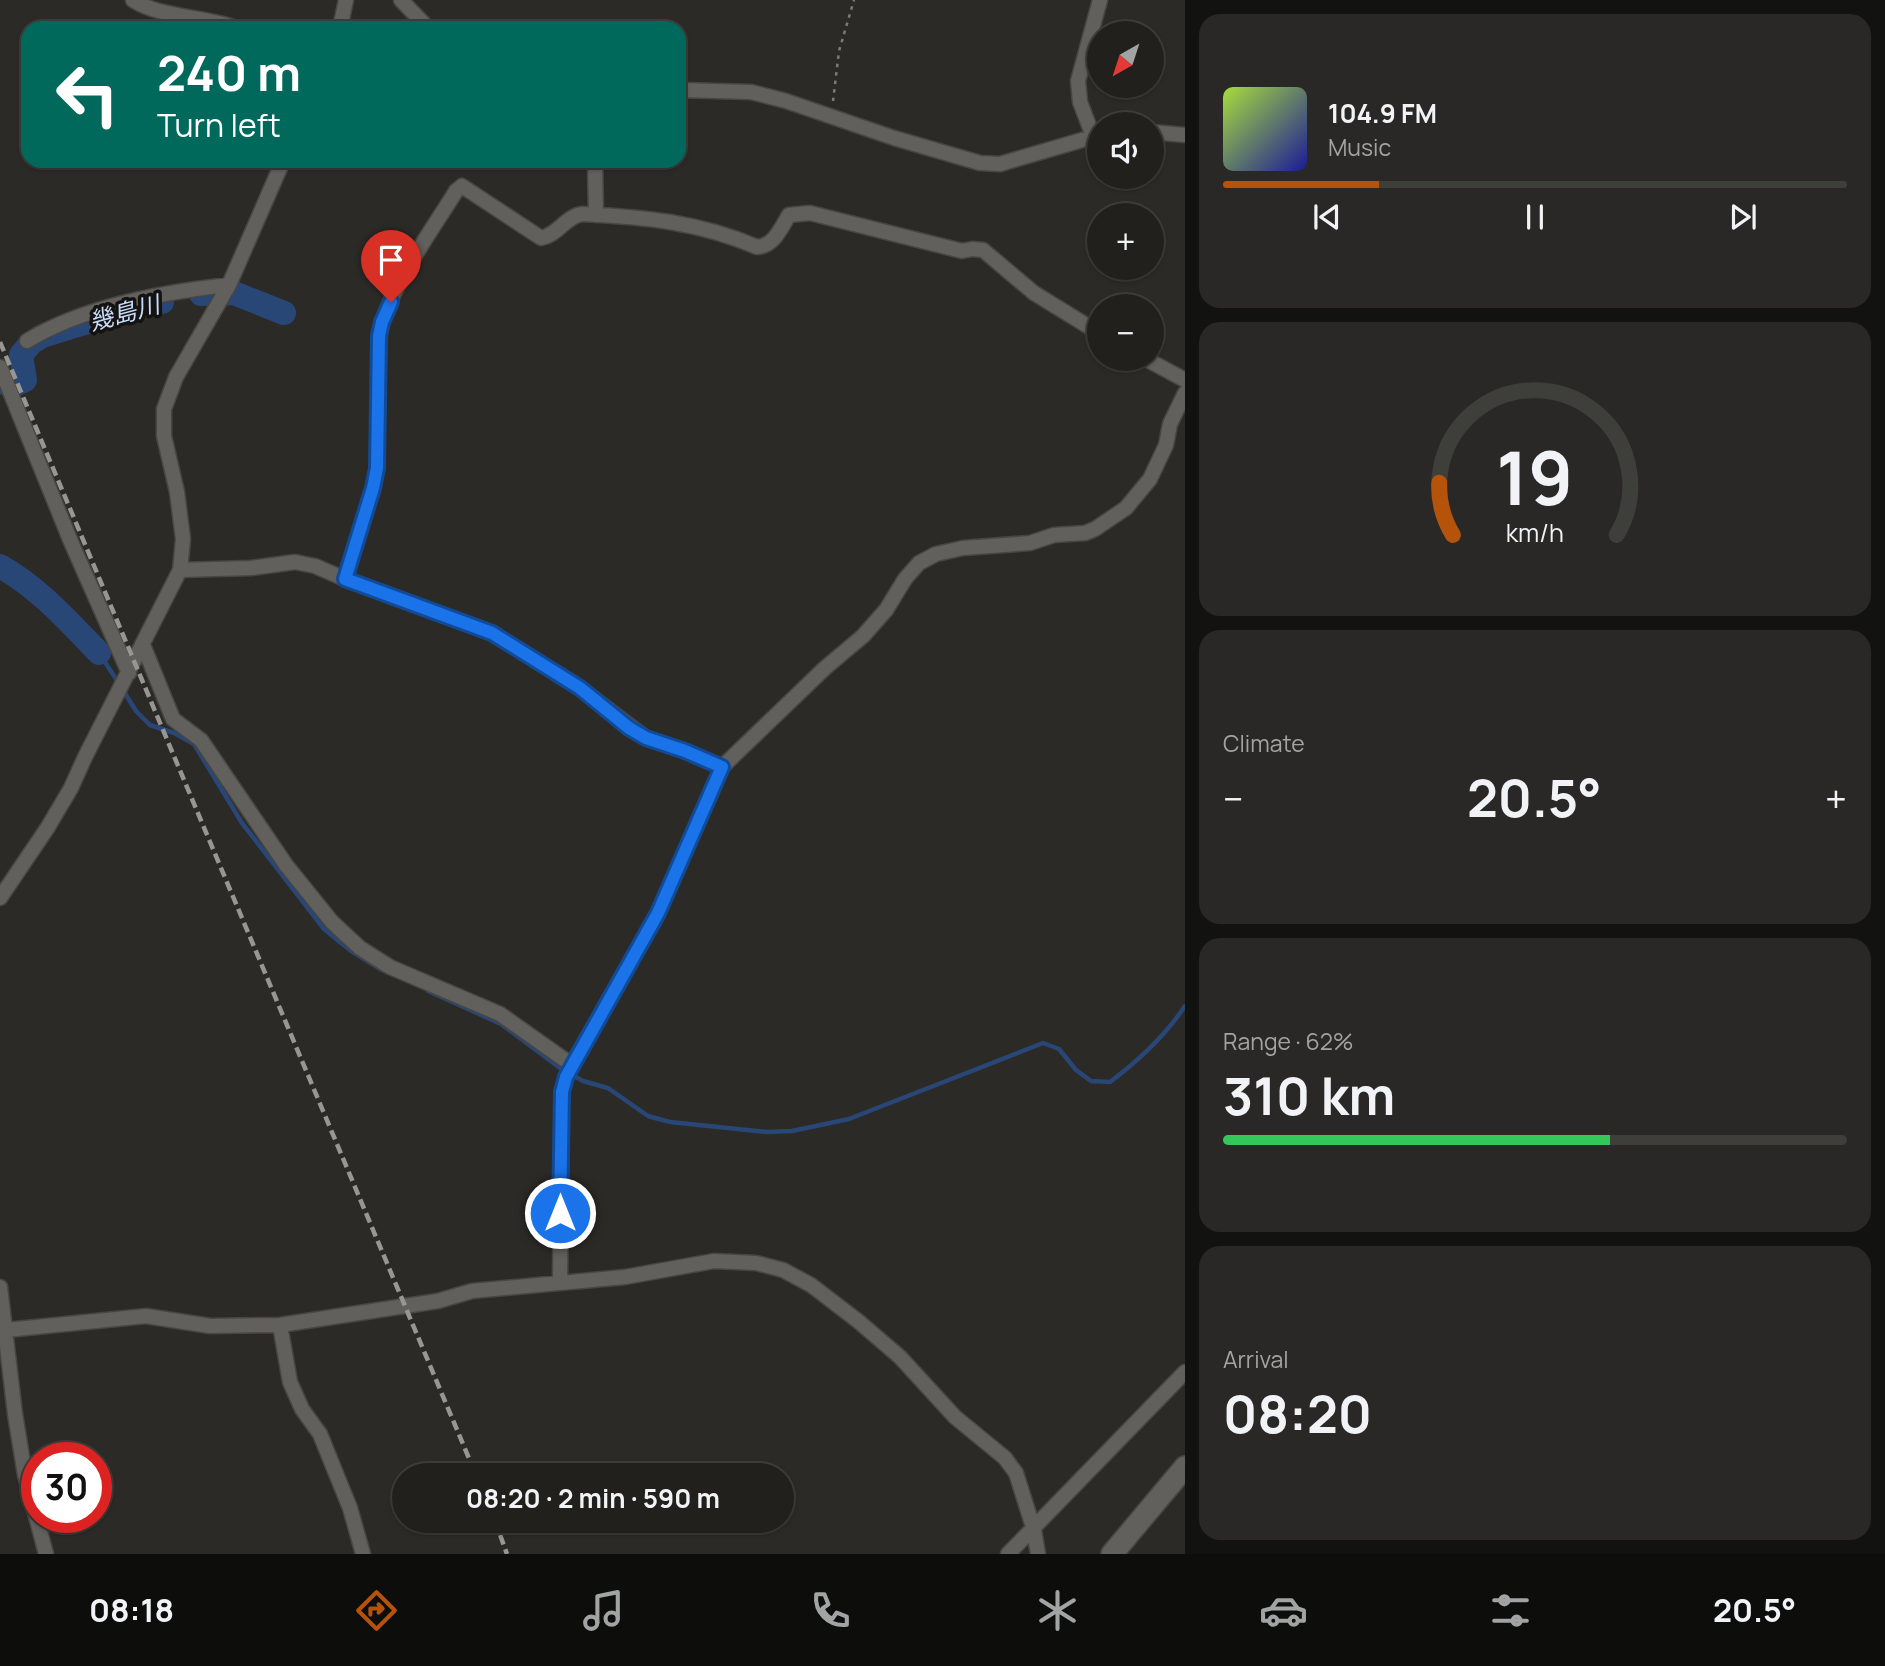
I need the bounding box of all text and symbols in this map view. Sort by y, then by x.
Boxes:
north arrow [1087,21,1164,98]
map controls [1087,21,1164,371]
text: 240 m [157,39,301,106]
icon: left [42,49,133,140]
text: 104.9 FM [1328,95,1437,131]
text: Turn left [157,103,281,147]
button: sound [1087,112,1164,189]
text: Music [1328,131,1391,163]
icon: previous [1308,198,1346,236]
icon: pause [1516,198,1554,236]
icon: next [1724,198,1762,236]
button: + [1087,203,1164,280]
pin [361,230,421,302]
icon: arrive [372,241,410,279]
water label: 幾島川 [85,286,166,337]
button: − [1087,294,1164,371]
text: 19 [1496,427,1574,527]
text: km/h [1506,515,1564,550]
text: Climate [1223,727,1305,759]
text: 20.5° [1467,762,1602,833]
text: − [1223,772,1244,824]
text: + [1825,772,1847,824]
text: Range · 62% [1223,1025,1354,1057]
text: 310 km [1223,1060,1395,1131]
position arrow [523,1176,597,1250]
text: Arrival [1223,1343,1289,1375]
text: 08:20 [1223,1378,1372,1449]
speed limit sign: 30 [21,1442,112,1533]
text: 08:20 · 2 min · 590 m [466,1480,720,1516]
icon: directions [352,1586,401,1635]
icon: music [579,1586,628,1635]
icon: phone [806,1586,855,1635]
icon: climate [1033,1586,1082,1635]
icon: car [1259,1586,1308,1635]
icon: filters [1486,1586,1535,1635]
text: 08:18 [89,1588,174,1632]
text: 20.5° [1713,1588,1796,1632]

